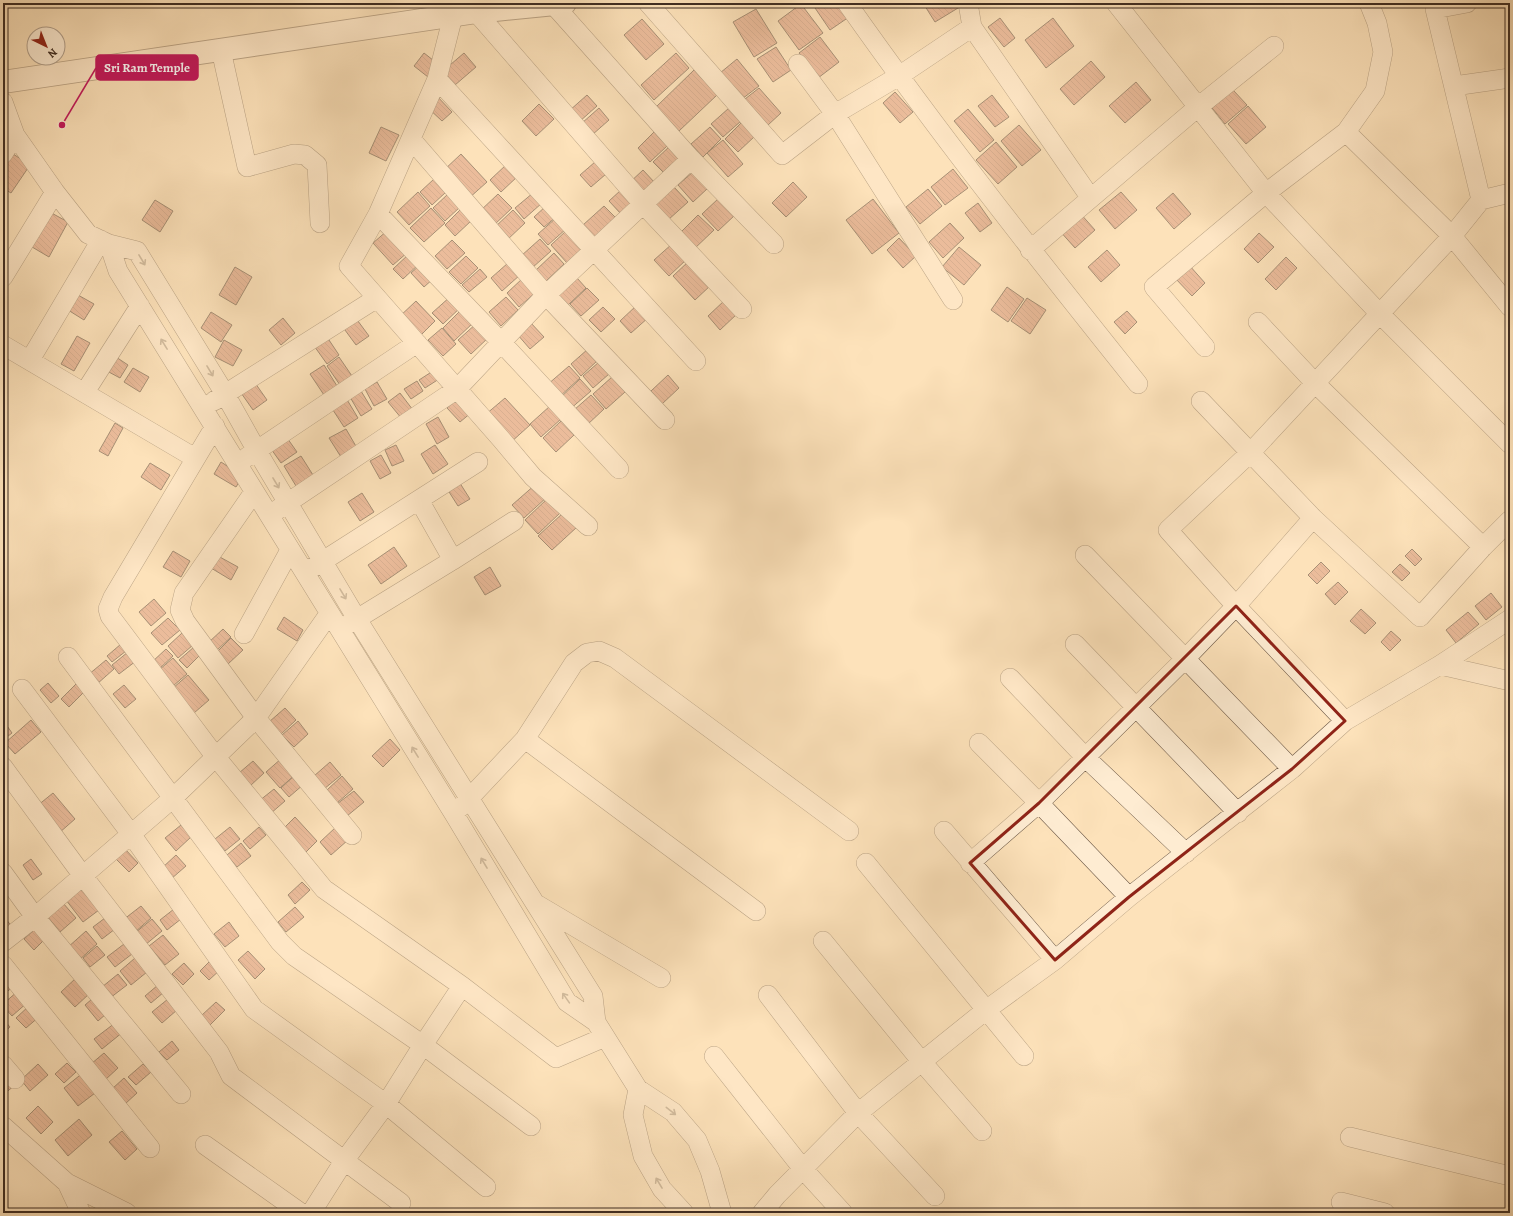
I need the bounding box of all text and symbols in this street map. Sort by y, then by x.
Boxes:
north arrow [26,26,66,66]
text: N [44,45,61,61]
callout: Sri Ram Temple [96,55,198,80]
text: Sri Ram Temple [104,59,190,76]
one-way arrow [139,254,147,266]
one-way arrow [159,338,167,350]
one-way arrow [206,365,214,376]
one-way arrow [272,477,280,489]
one-way arrow [339,588,347,600]
one-way arrow [411,746,419,758]
one-way arrow [479,857,487,869]
one-way arrow [562,993,570,1004]
one-way arrow [665,1106,676,1115]
one-way arrow [654,1177,662,1189]

